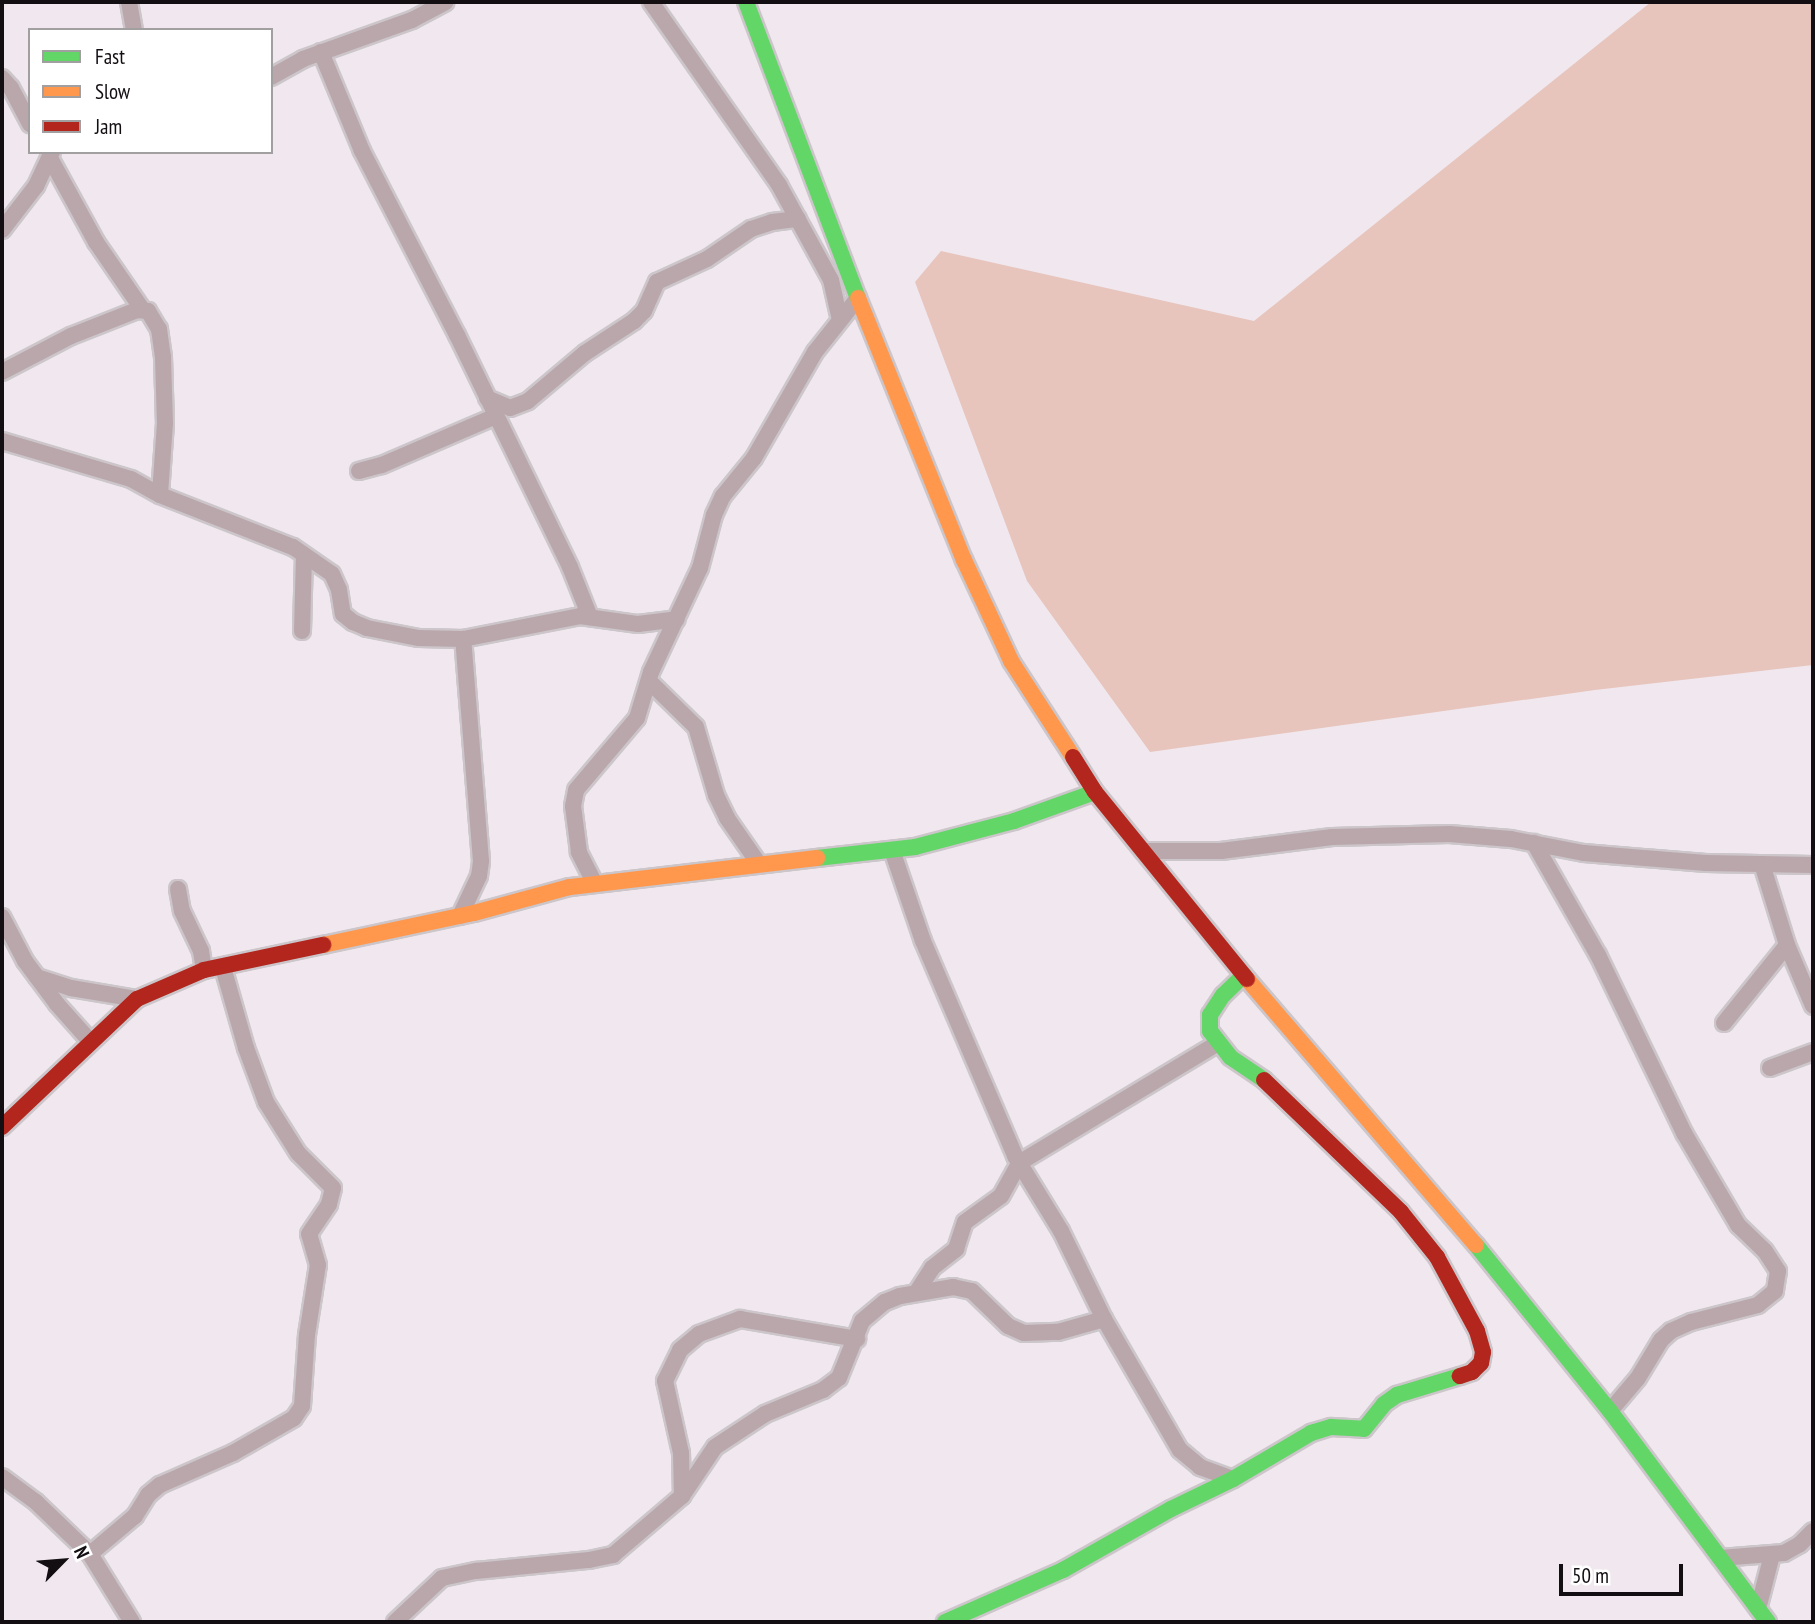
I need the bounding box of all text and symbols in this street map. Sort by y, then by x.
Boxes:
legend [28,28,273,154]
text: Fast [95,43,125,70]
text: Slow [95,78,130,105]
text: Jam [95,113,122,140]
north arrow [28,1526,98,1596]
text: N [69,1542,95,1562]
scale bar [1563,1550,1687,1594]
text: 50 m [1572,1562,1609,1589]

